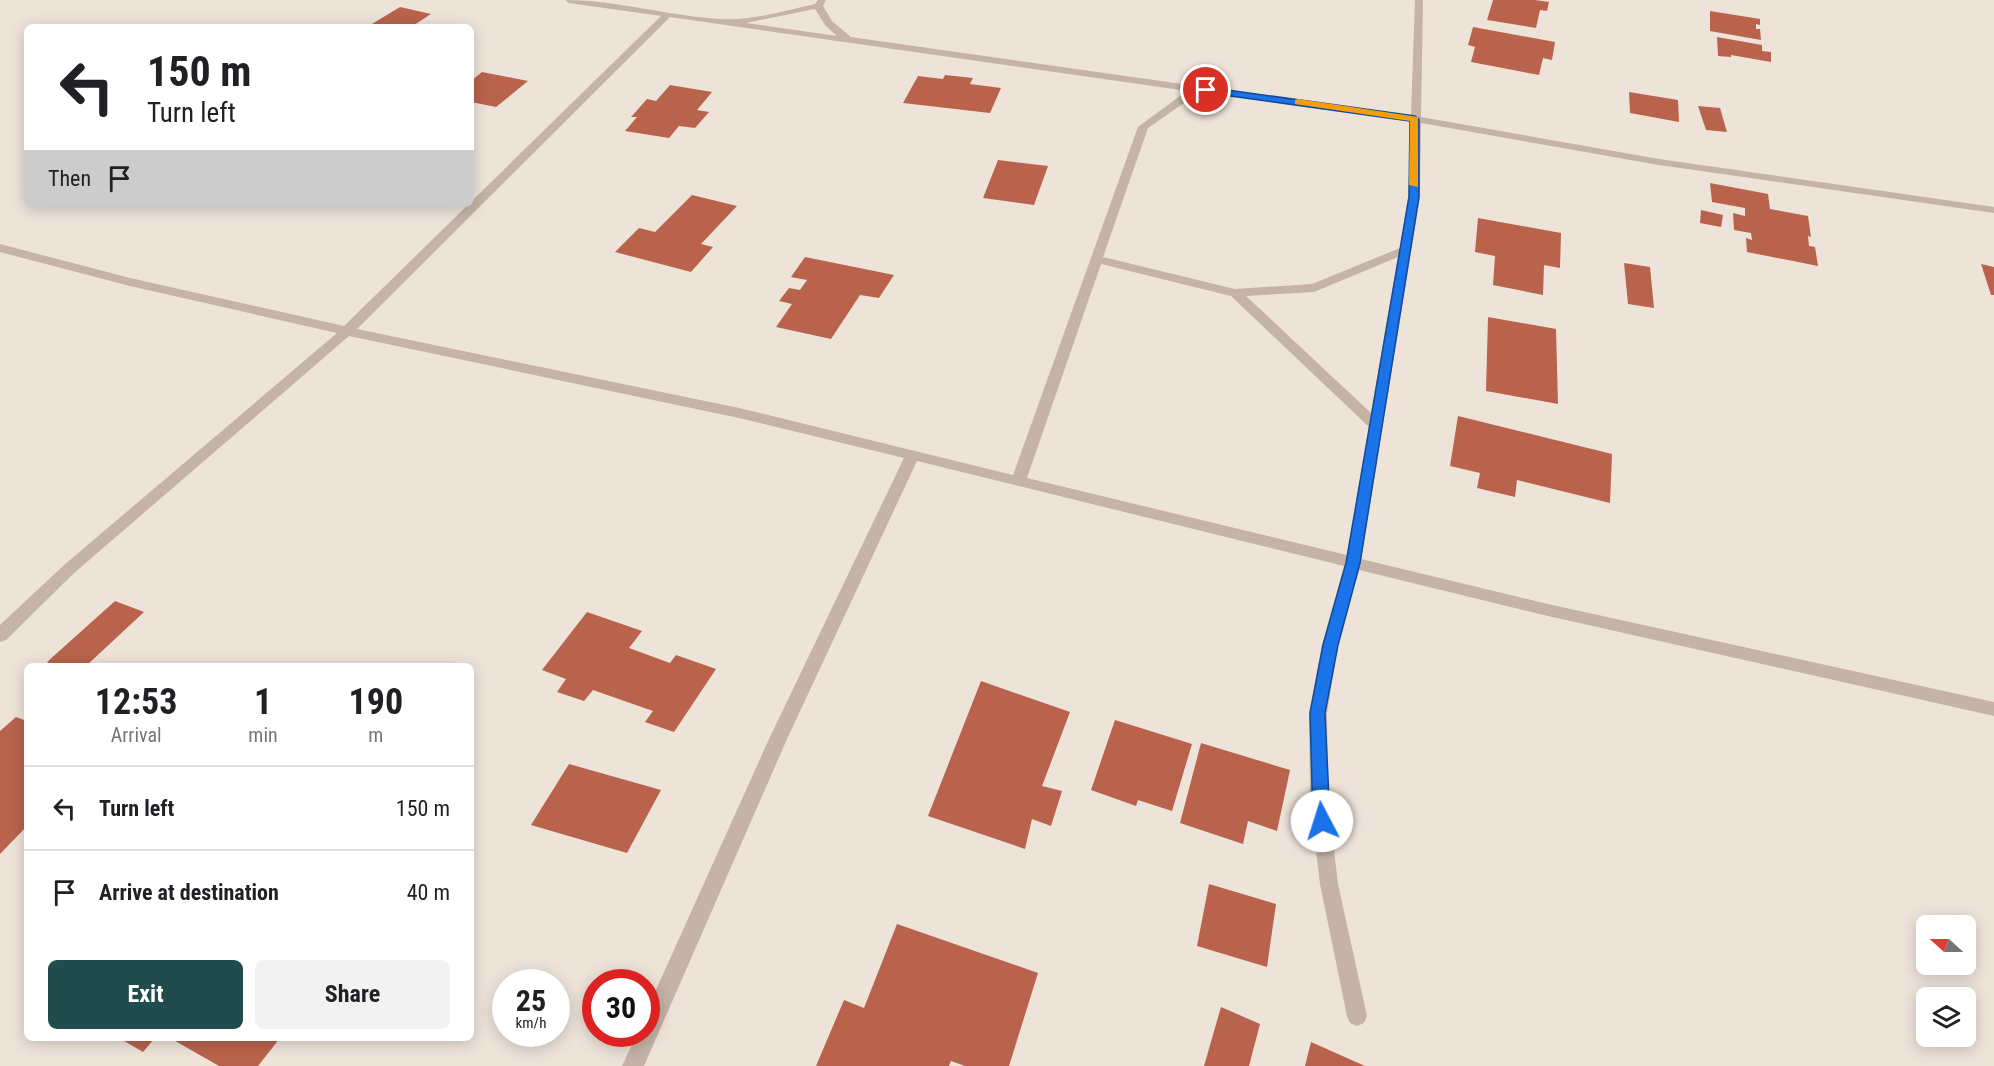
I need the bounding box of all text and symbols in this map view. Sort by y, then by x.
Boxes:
text: 150 m [147,47,252,96]
icon: left [48,48,126,126]
pin [1180,64,1231,115]
icon: arrive [1189,73,1222,106]
text: Turn left [147,97,236,129]
icon: arrive [103,162,136,195]
text: Then [48,166,91,191]
text: 12:53 [95,681,177,723]
text: 1 [254,681,272,723]
text: 190 [349,681,403,723]
text: Arrival [111,723,162,747]
text: min [248,723,278,747]
text: m [368,723,383,747]
position arrow [1290,789,1354,853]
icon: left [48,792,81,825]
text: Turn left [99,796,174,821]
text: 150 m [396,796,450,821]
icon: arrive [48,876,81,909]
text: Arrive at destination [99,880,279,905]
text: 40 m [407,880,450,905]
north arrow [1916,915,1976,975]
map controls [1916,915,1976,1047]
button: Exit [48,960,243,1029]
button: Share [255,960,450,1029]
speed limit sign: 30 [582,969,660,1047]
text: 25 [516,983,546,1018]
button: layers [1916,987,1976,1047]
text: km/h [516,1014,546,1032]

